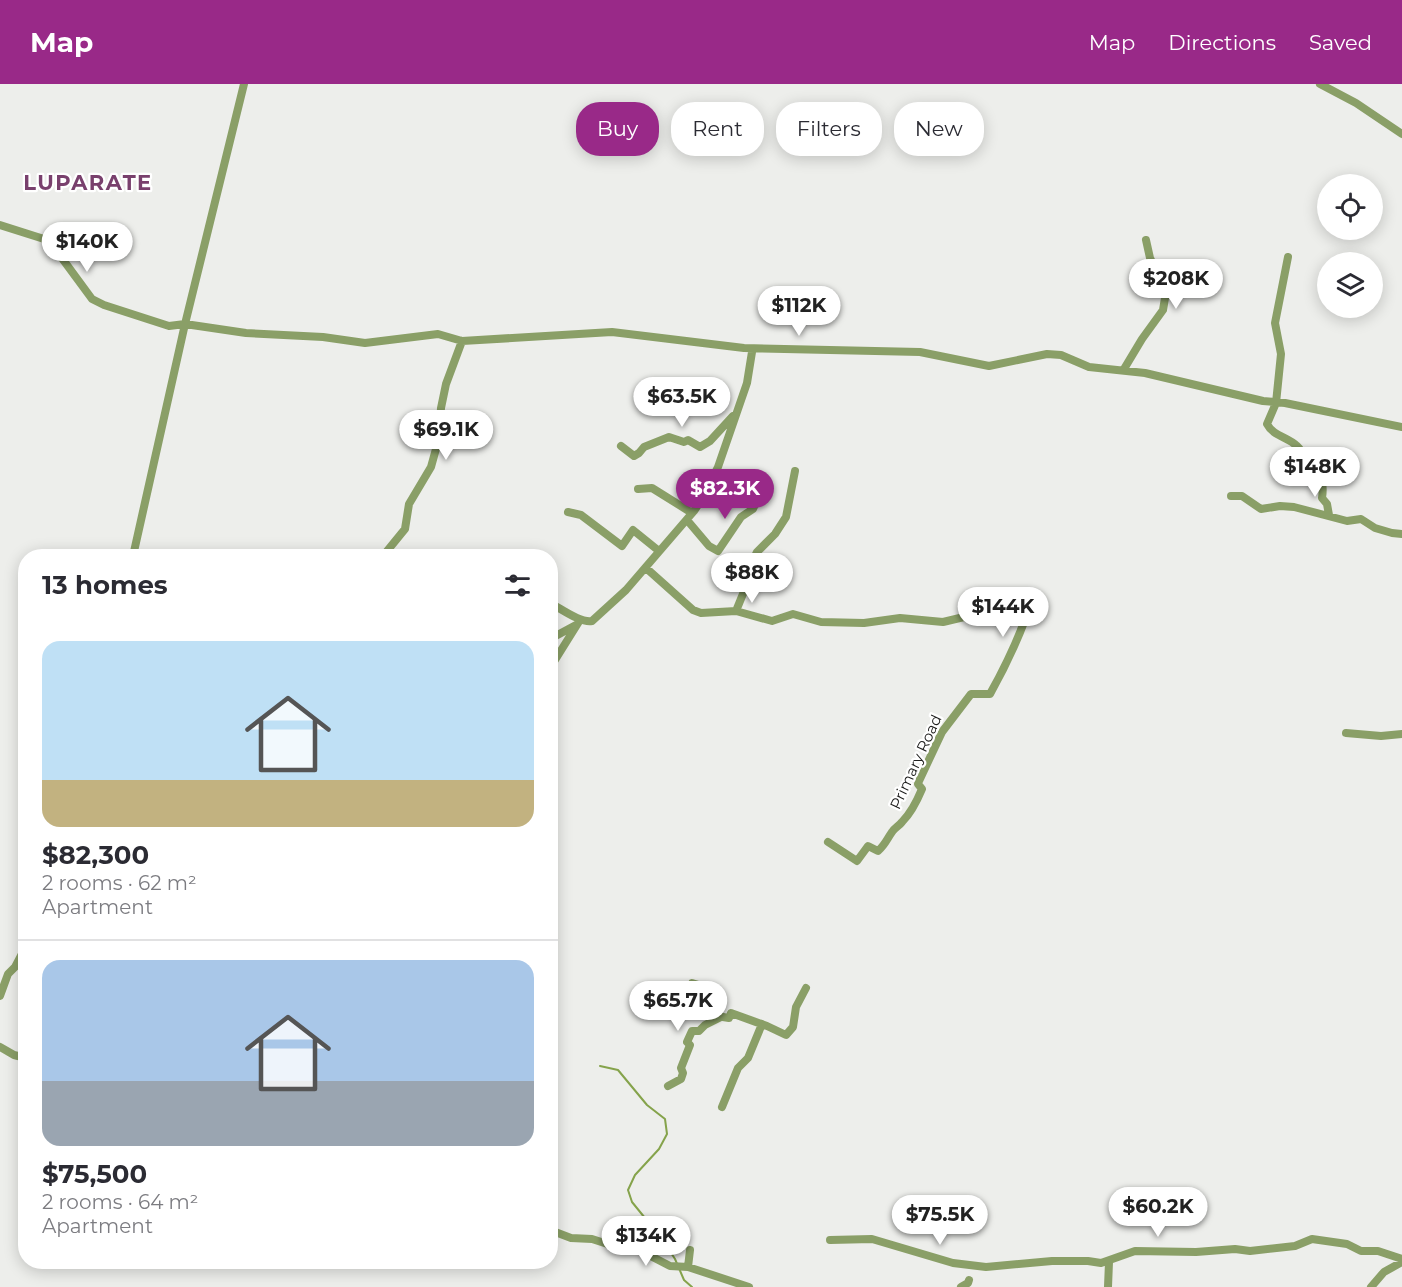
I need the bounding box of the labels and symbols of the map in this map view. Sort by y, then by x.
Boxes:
district label: LUPARATE [23,170,153,195]
pin: $140K [45,222,129,273]
pin: $208K [1134,259,1218,310]
pin: $112K [757,286,841,337]
pin: $63.5K [633,377,731,428]
pin: $69.1K [397,410,495,461]
pin: $148K [1273,447,1357,498]
pin: $82.3K [676,469,774,520]
pin: $88K [716,553,788,604]
pin: $144K [961,587,1045,638]
street label: Primary Road [885,711,946,812]
pin: $65.7K [629,981,727,1032]
pin: $60.2K [1109,1187,1207,1238]
pin: $75.5K [891,1195,989,1246]
pin: $134K [604,1216,688,1267]

